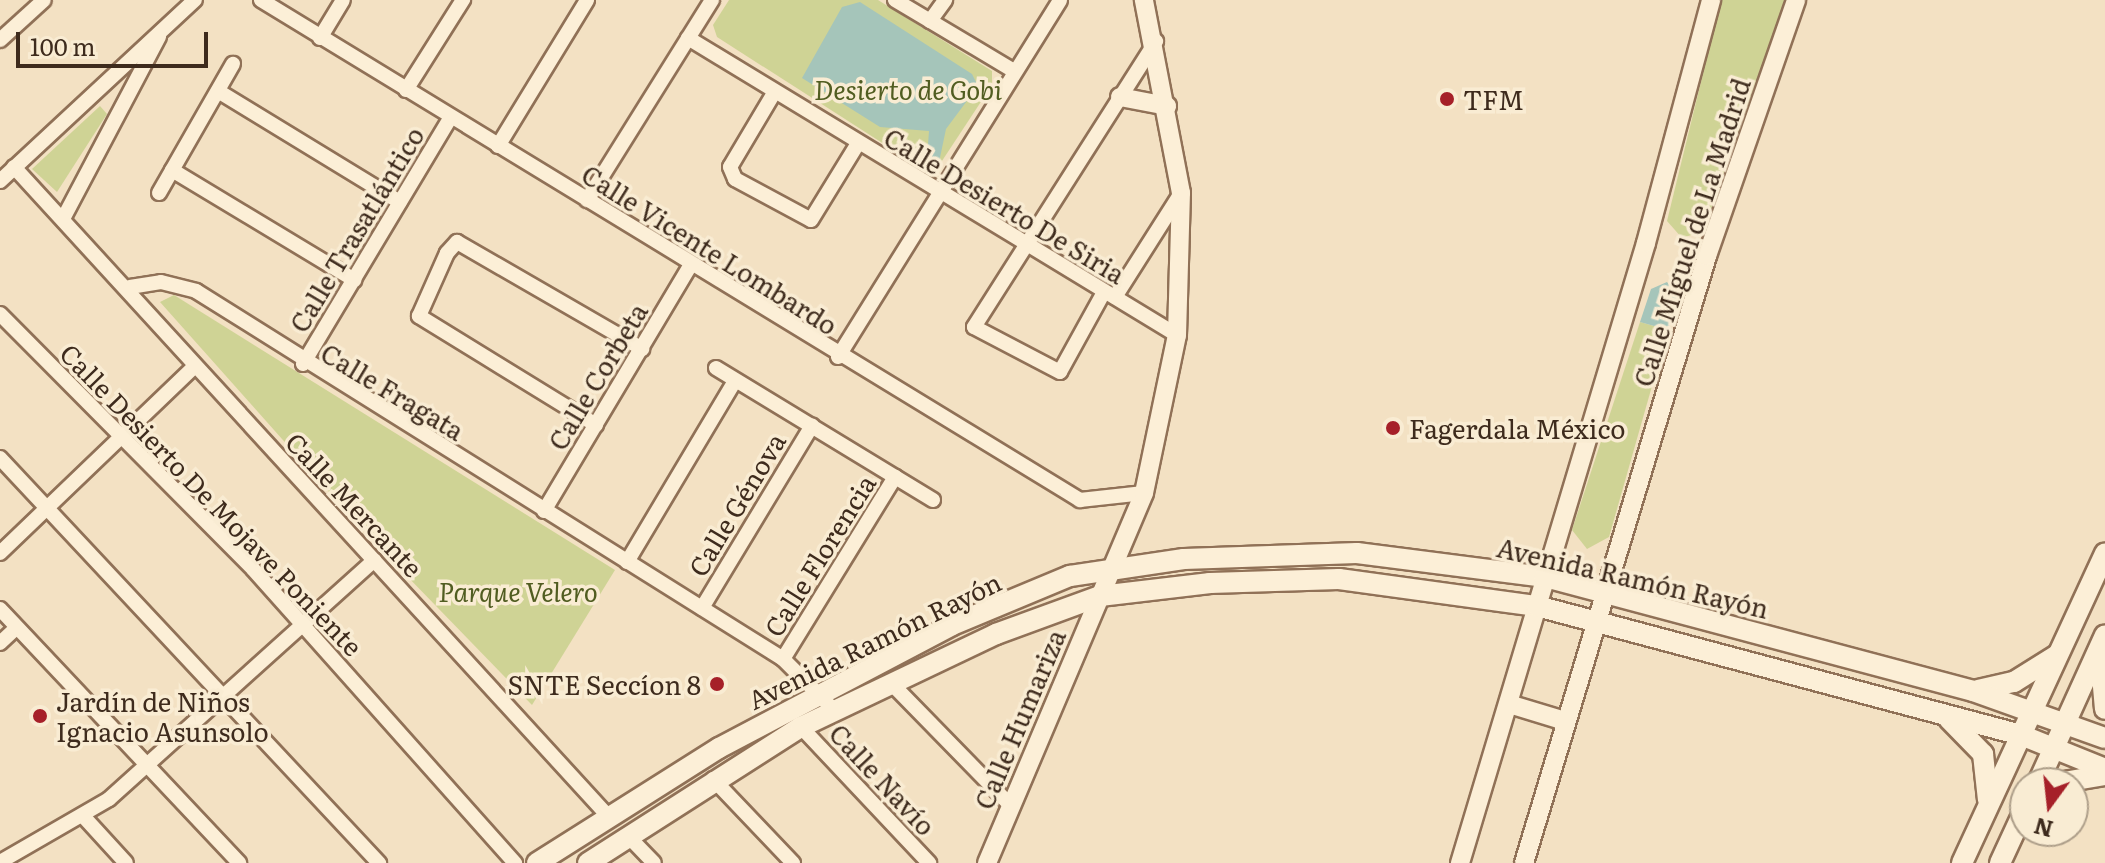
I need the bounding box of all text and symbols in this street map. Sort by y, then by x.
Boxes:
scale bar [20,16,212,66]
text: 100 m [30,28,96,63]
park label: Desierto de Gobi [814,73,1002,105]
street label: Calle Miguel de La Madrid [1626,74,1756,390]
place label: TFM [1463,83,1524,115]
marker: TFM [1438,90,1456,108]
street label: Calle Trasatlántico [282,121,430,337]
street label: Calle Desierto De Siria [879,121,1131,289]
street label: Calle Vicente Lombardo [577,158,843,340]
street label: Calle Corbeta [541,297,653,455]
street label: Calle Fragata [316,336,470,446]
street label: Calle Desierto De Mojave Poniente [55,337,369,661]
place label: Fagerdala México [1409,412,1625,444]
marker: Fagerdala México [1384,419,1402,437]
street label: Calle Mercante [280,425,430,583]
street label: Calle Génova [681,427,791,581]
street label: Calle Florencia [757,468,881,642]
street label: Avenida Ramón Rayón [1494,531,1772,623]
street label: Avenida Ramón Rayón [742,565,1006,715]
park label: Parque Velero [438,575,598,607]
street label: Calle Humariza [967,624,1071,814]
place label: SNTE Seccíon 8 [508,668,701,700]
marker: SNTE Seccíon 8 [708,675,726,693]
place label: Jardín de Niños Ignacio Asunsolo [56,685,269,746]
marker: Jardín de Niños Ignacio Asunsolo [31,707,49,725]
street label: Calle Navío [824,717,942,841]
north arrow [2009,767,2089,847]
text: N [2030,810,2056,847]

